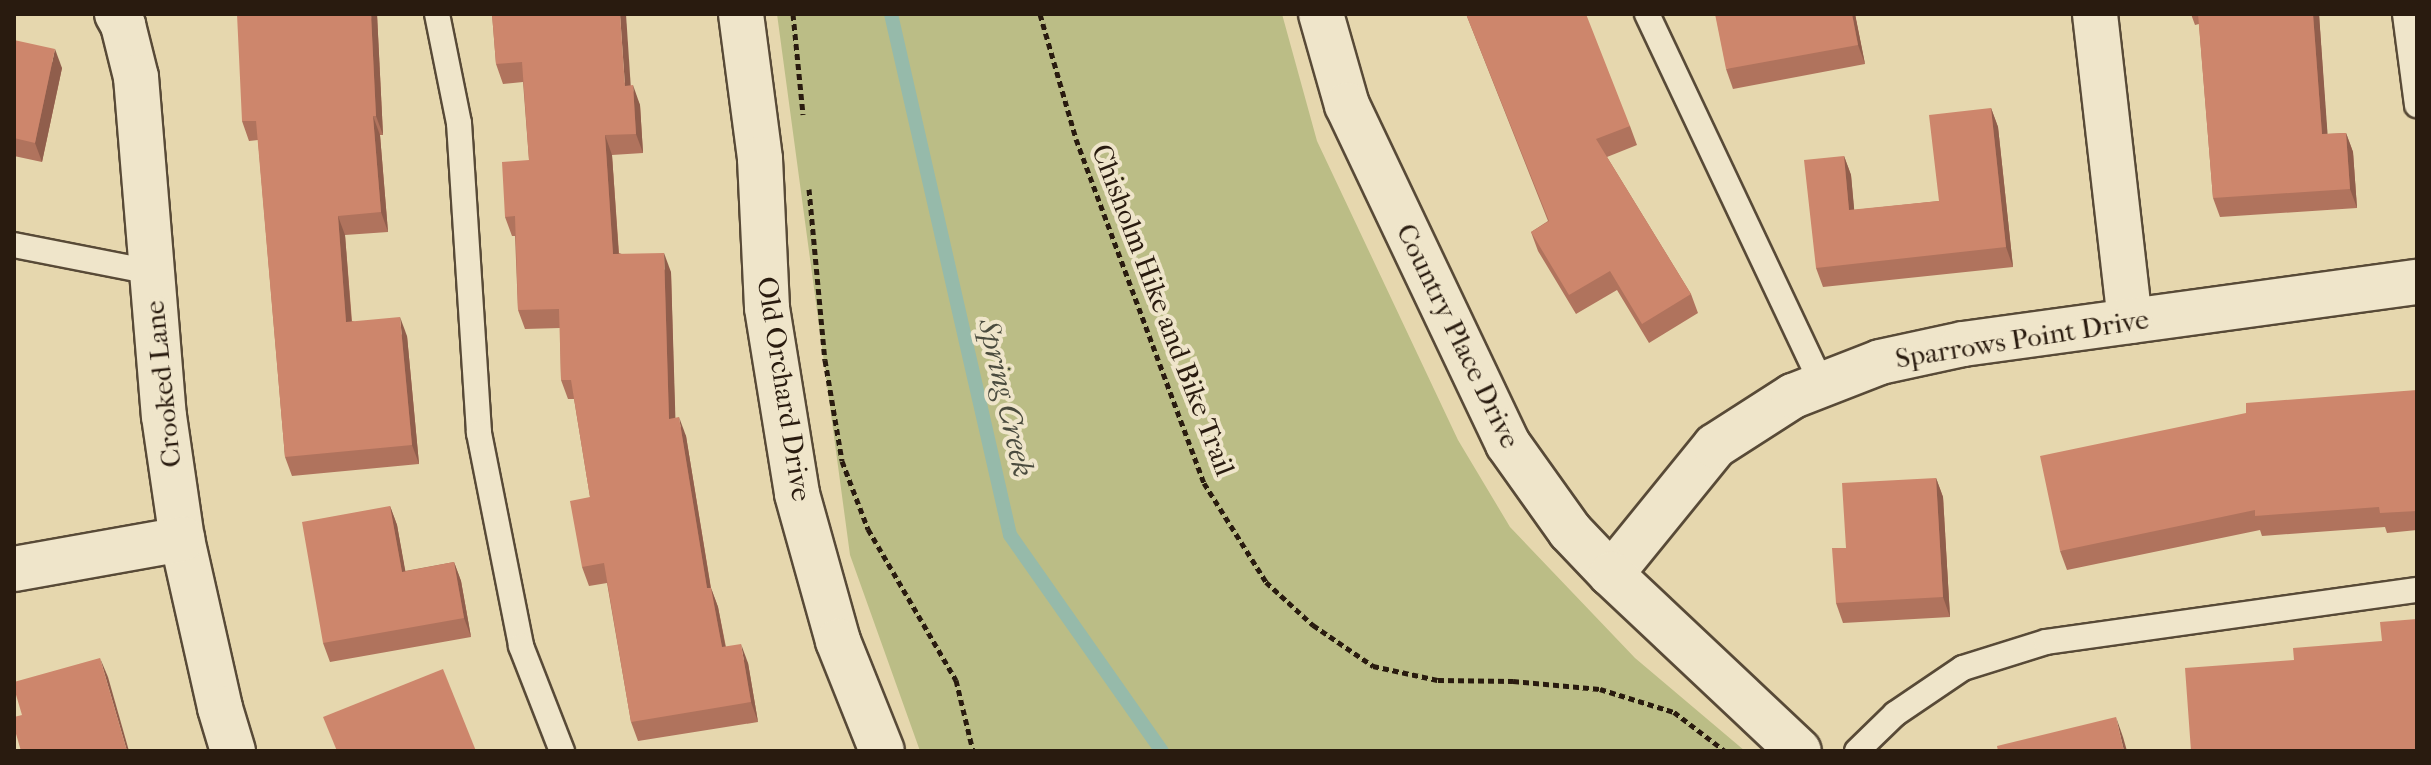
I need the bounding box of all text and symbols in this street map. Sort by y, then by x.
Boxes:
street label: Chisholm Hike and Bike Trail [1084,139,1242,481]
street label: Country Place Drive [1389,218,1527,454]
street label: Old Orchard Drive [750,274,818,504]
street label: Crooked Lane [138,299,188,469]
street label: Sparrows Point Drive [1893,302,2151,376]
water label: Spring Creek [969,315,1041,481]

